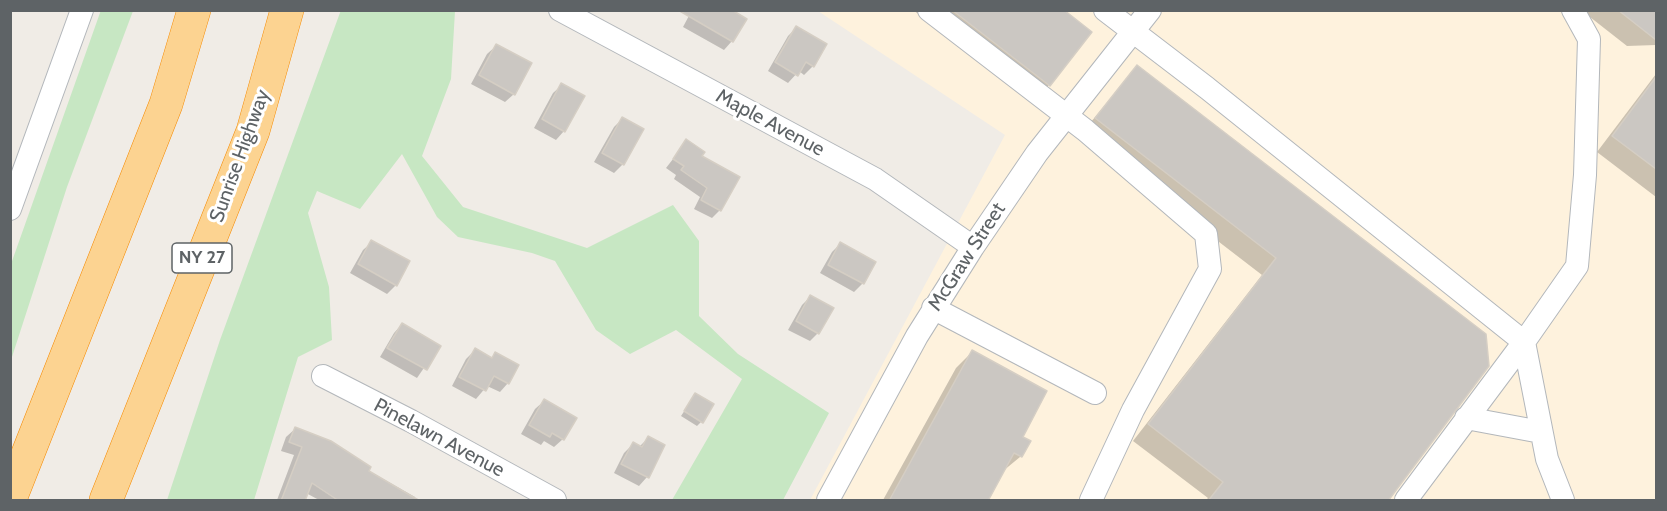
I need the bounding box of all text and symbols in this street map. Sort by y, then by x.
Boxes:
street label: Maple Avenue [712,84,828,162]
street label: Sunrise Highway [205,86,275,226]
street label: McGraw Street [923,198,1011,316]
road number: NY 27 [172,243,232,273]
street label: Pinelawn Avenue [370,393,508,483]

